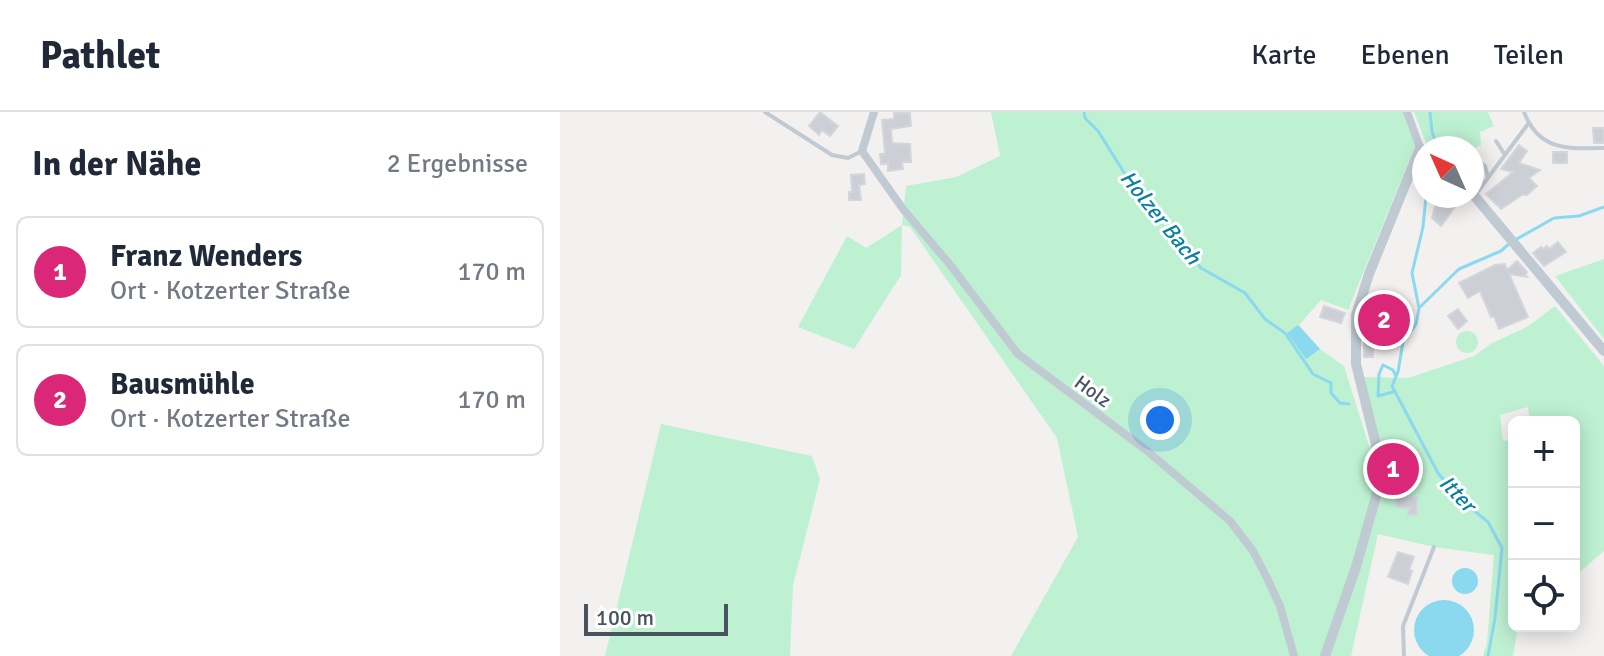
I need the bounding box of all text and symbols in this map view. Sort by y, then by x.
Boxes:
text: Pathlet [40,32,160,79]
text: Karte [1251,38,1317,72]
text: Ebenen [1361,38,1450,72]
text: Teilen [1494,38,1564,72]
north arrow [1412,136,1484,208]
text: In der Nähe [32,143,201,185]
text: 2 Ergebnisse [387,148,528,180]
water label: Holzer Bach [1114,165,1207,271]
text: Franz Wenders [110,238,302,275]
text: 1 [53,256,67,288]
text: 170 m [457,256,526,288]
text: Ort · Kotzerter Straße [110,275,350,307]
pin: 2 [1358,290,1410,350]
text: Bausmühle [110,366,255,403]
street label: Holz [1070,370,1116,413]
text: 2 [53,384,67,416]
text: 170 m [457,384,526,416]
your location [1140,400,1180,440]
text: Ort · Kotzerter Straße [110,403,350,435]
map controls [1508,416,1580,632]
button: + [1508,416,1580,488]
pin: 1 [1367,439,1419,499]
water label: Itter [1434,469,1484,519]
button: − [1508,488,1580,560]
button: locate [1508,560,1580,632]
scale bar [584,600,728,636]
text: 100 m [596,604,654,631]

